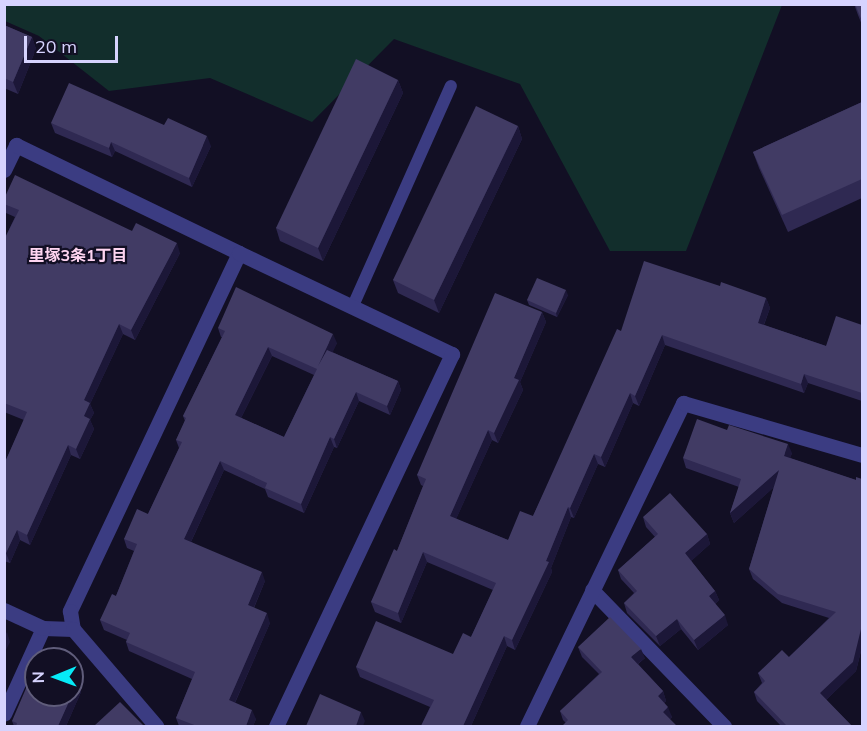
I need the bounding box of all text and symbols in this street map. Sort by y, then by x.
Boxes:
scale bar [27,24,122,62]
text: 20 m [35,35,77,58]
district label: 里塚3条1丁目 [28,245,128,265]
north arrow [24,647,84,707]
text: N [28,671,48,683]

